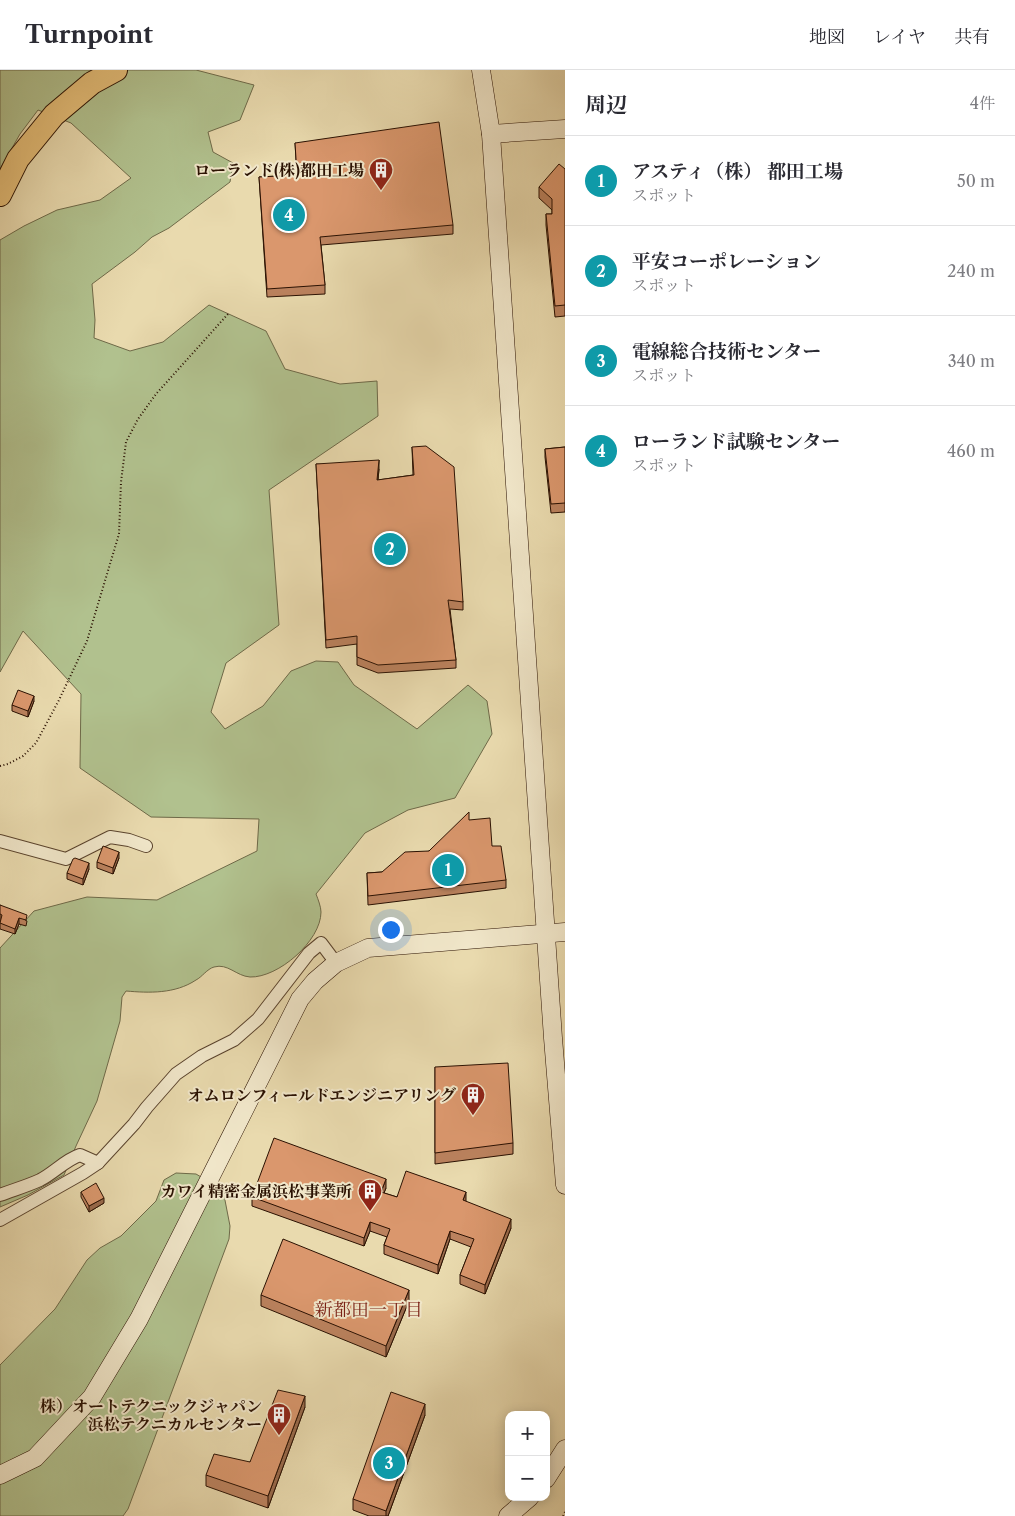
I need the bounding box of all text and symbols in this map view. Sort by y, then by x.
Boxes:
text: Turnpoint [25,20,153,49]
text: 地図 [809,26,845,48]
text: レイヤ [873,26,926,48]
text: 共有 [954,26,990,48]
text: 周辺 [585,92,627,117]
text: 4件 [970,93,995,113]
building icon: ローランド(株)都田工場 [368,157,394,191]
place label: ローランド(株)都田工場 [194,160,364,180]
text: アスティ（株） 都田工場 [632,160,843,183]
text: 1 [597,171,605,191]
text: 50 m [957,171,995,191]
text: スポット [632,185,696,205]
pin: 4 [273,196,305,234]
text: 平安コーポレーション [632,250,821,273]
text: 2 [596,261,606,281]
text: 240 m [947,261,995,281]
text: スポット [632,275,696,295]
text: 電線総合技術センター [632,340,821,363]
text: 3 [596,351,606,371]
text: 340 m [948,351,995,371]
text: スポット [632,365,696,385]
text: ローランド試験センター [632,430,840,453]
text: 4 [596,441,606,461]
text: 460 m [947,441,995,461]
text: スポット [632,455,696,475]
pin: 2 [374,530,406,568]
pin: 1 [432,851,464,889]
your location [378,917,404,943]
building icon: オムロンフィールドエンジニアリング [460,1082,486,1116]
place label: オムロンフィールドエンジニアリング [188,1085,456,1105]
building icon: カワイ精密金属浜松事業所 [357,1178,383,1212]
place label: カワイ精密金属浜松事業所 [160,1181,352,1201]
district label: 新都田一丁目 [315,1299,423,1321]
place label: 株）オートテクニックジャパン 浜松テクニカルセンター [40,1396,262,1434]
building icon: 株）オートテクニックジャパン 浜松テクニカルセンター [266,1402,292,1436]
map controls [505,1411,550,1501]
button: + [505,1411,550,1456]
pin: 3 [373,1444,405,1482]
button: − [505,1456,550,1501]

